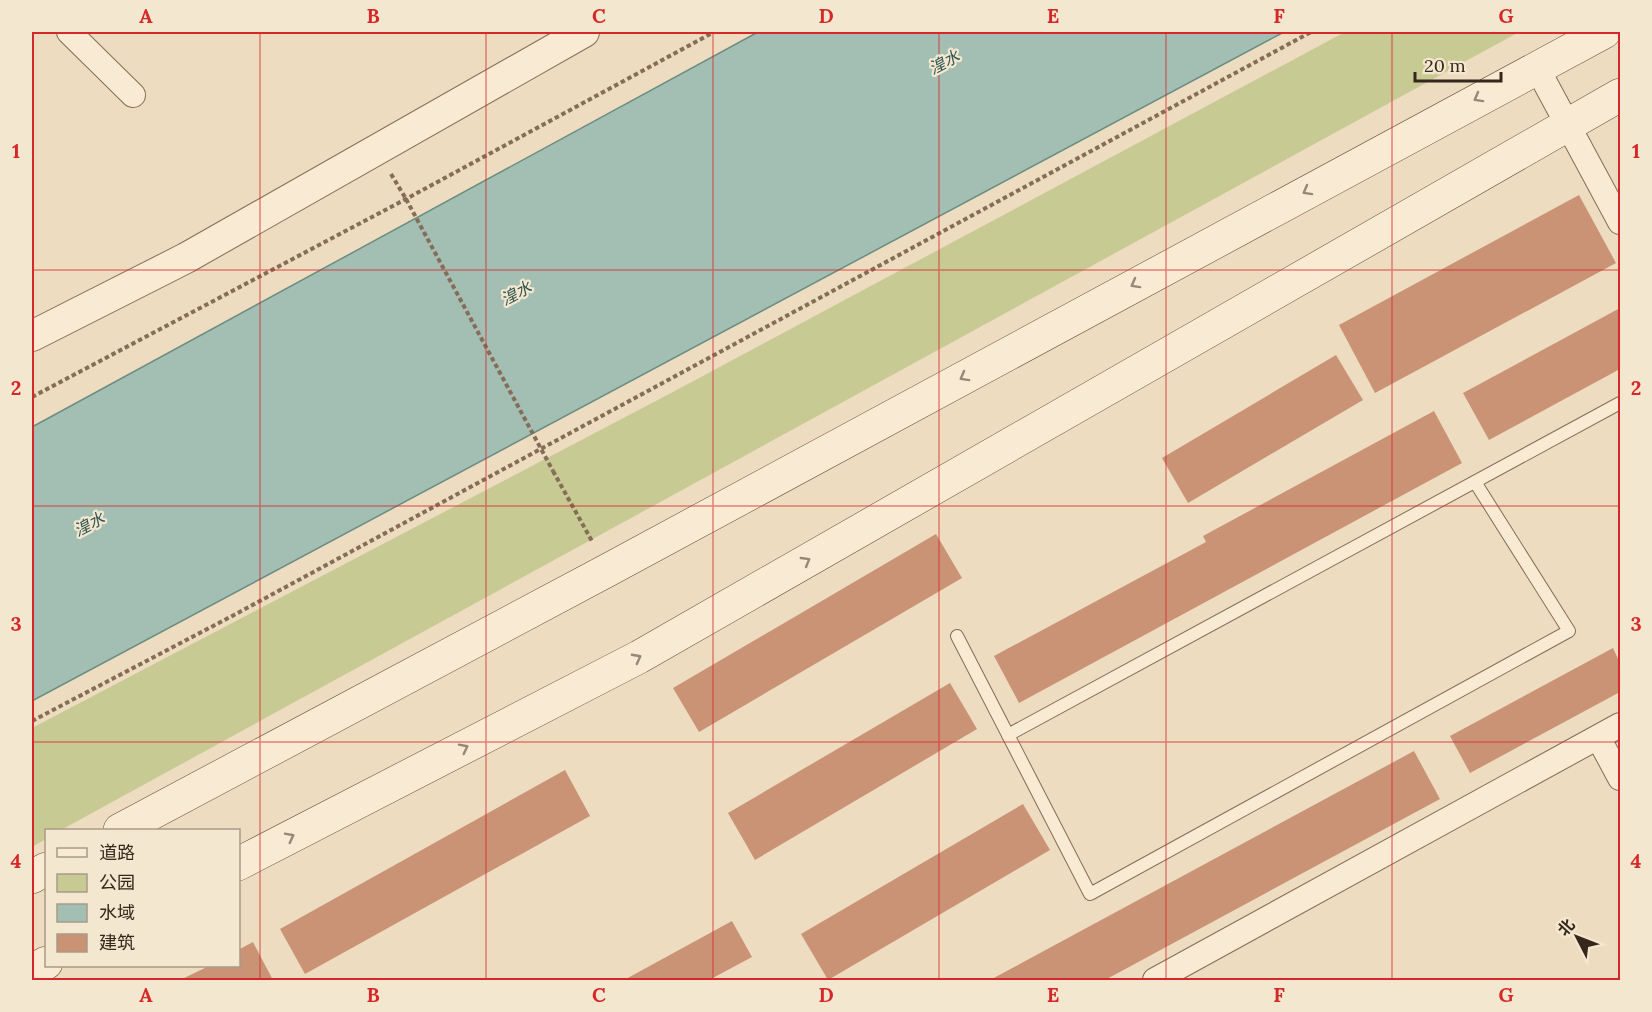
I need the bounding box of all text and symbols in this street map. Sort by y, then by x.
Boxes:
text: A [139,3,153,28]
text: B [366,3,380,28]
text: C [592,3,606,28]
text: D [818,3,834,28]
text: E [1047,3,1059,28]
text: F [1273,3,1285,28]
text: G [1498,3,1514,28]
water label: 湟水 [925,45,964,78]
scale bar [1415,45,1500,83]
text: 20 m [1424,54,1466,77]
one-way arrow [1474,91,1484,102]
text: 1 [12,138,20,163]
text: 1 [1632,138,1640,163]
one-way arrow [1302,184,1313,195]
water label: 湟水 [497,276,536,309]
one-way arrow [1131,277,1141,288]
one-way arrow [960,370,970,381]
text: 2 [11,375,21,400]
text: 2 [1631,375,1641,400]
water label: 湟水 [70,507,109,540]
one-way arrow [800,557,810,569]
text: 3 [10,611,22,636]
text: 3 [1630,611,1642,636]
one-way arrow [631,654,641,665]
one-way arrow [457,743,468,755]
legend [45,829,240,967]
one-way arrow [284,833,295,844]
text: 道路 [99,841,135,864]
text: 4 [11,848,22,873]
text: 4 [1631,848,1642,873]
text: 公园 [99,871,135,894]
text: 水域 [99,901,135,924]
north arrow [1547,907,1607,967]
text: 北 [1553,914,1579,940]
text: 建筑 [99,931,135,954]
text: A [139,982,153,1007]
text: B [366,982,380,1007]
text: C [592,982,606,1007]
text: D [818,982,834,1007]
text: E [1047,982,1059,1007]
text: F [1273,982,1285,1007]
text: G [1498,982,1514,1007]

